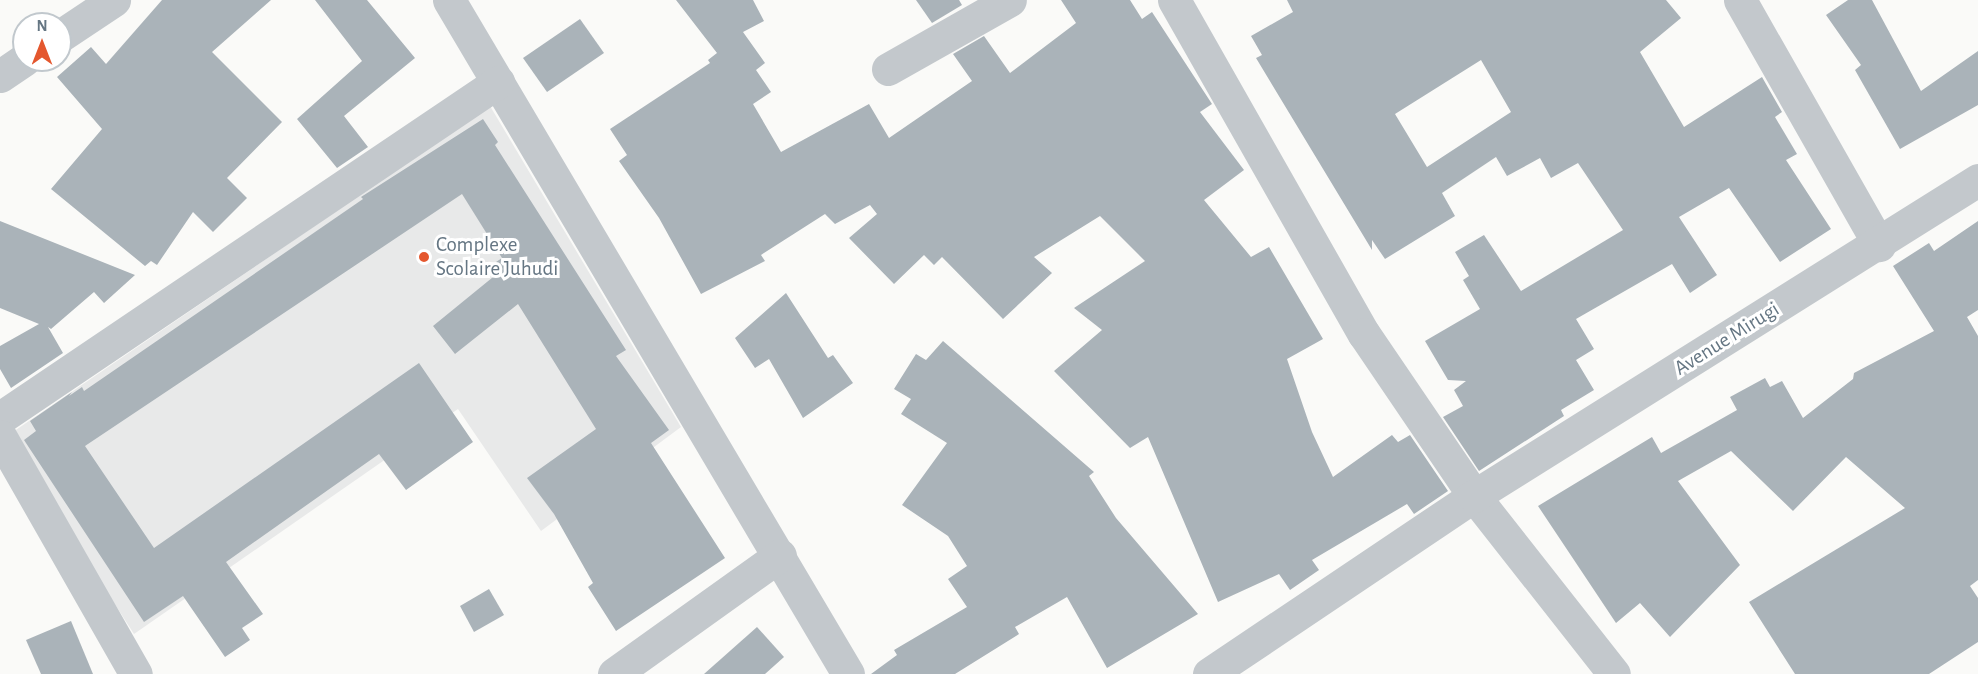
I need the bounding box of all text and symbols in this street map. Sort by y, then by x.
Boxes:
north arrow [12,12,72,72]
text: N [36,18,48,34]
place label: Complexe Scolaire Juhudi [436,232,558,282]
marker: Complexe Scolaire Juhudi [417,250,431,264]
street label: Avenue Mirugi [1670,297,1784,381]

